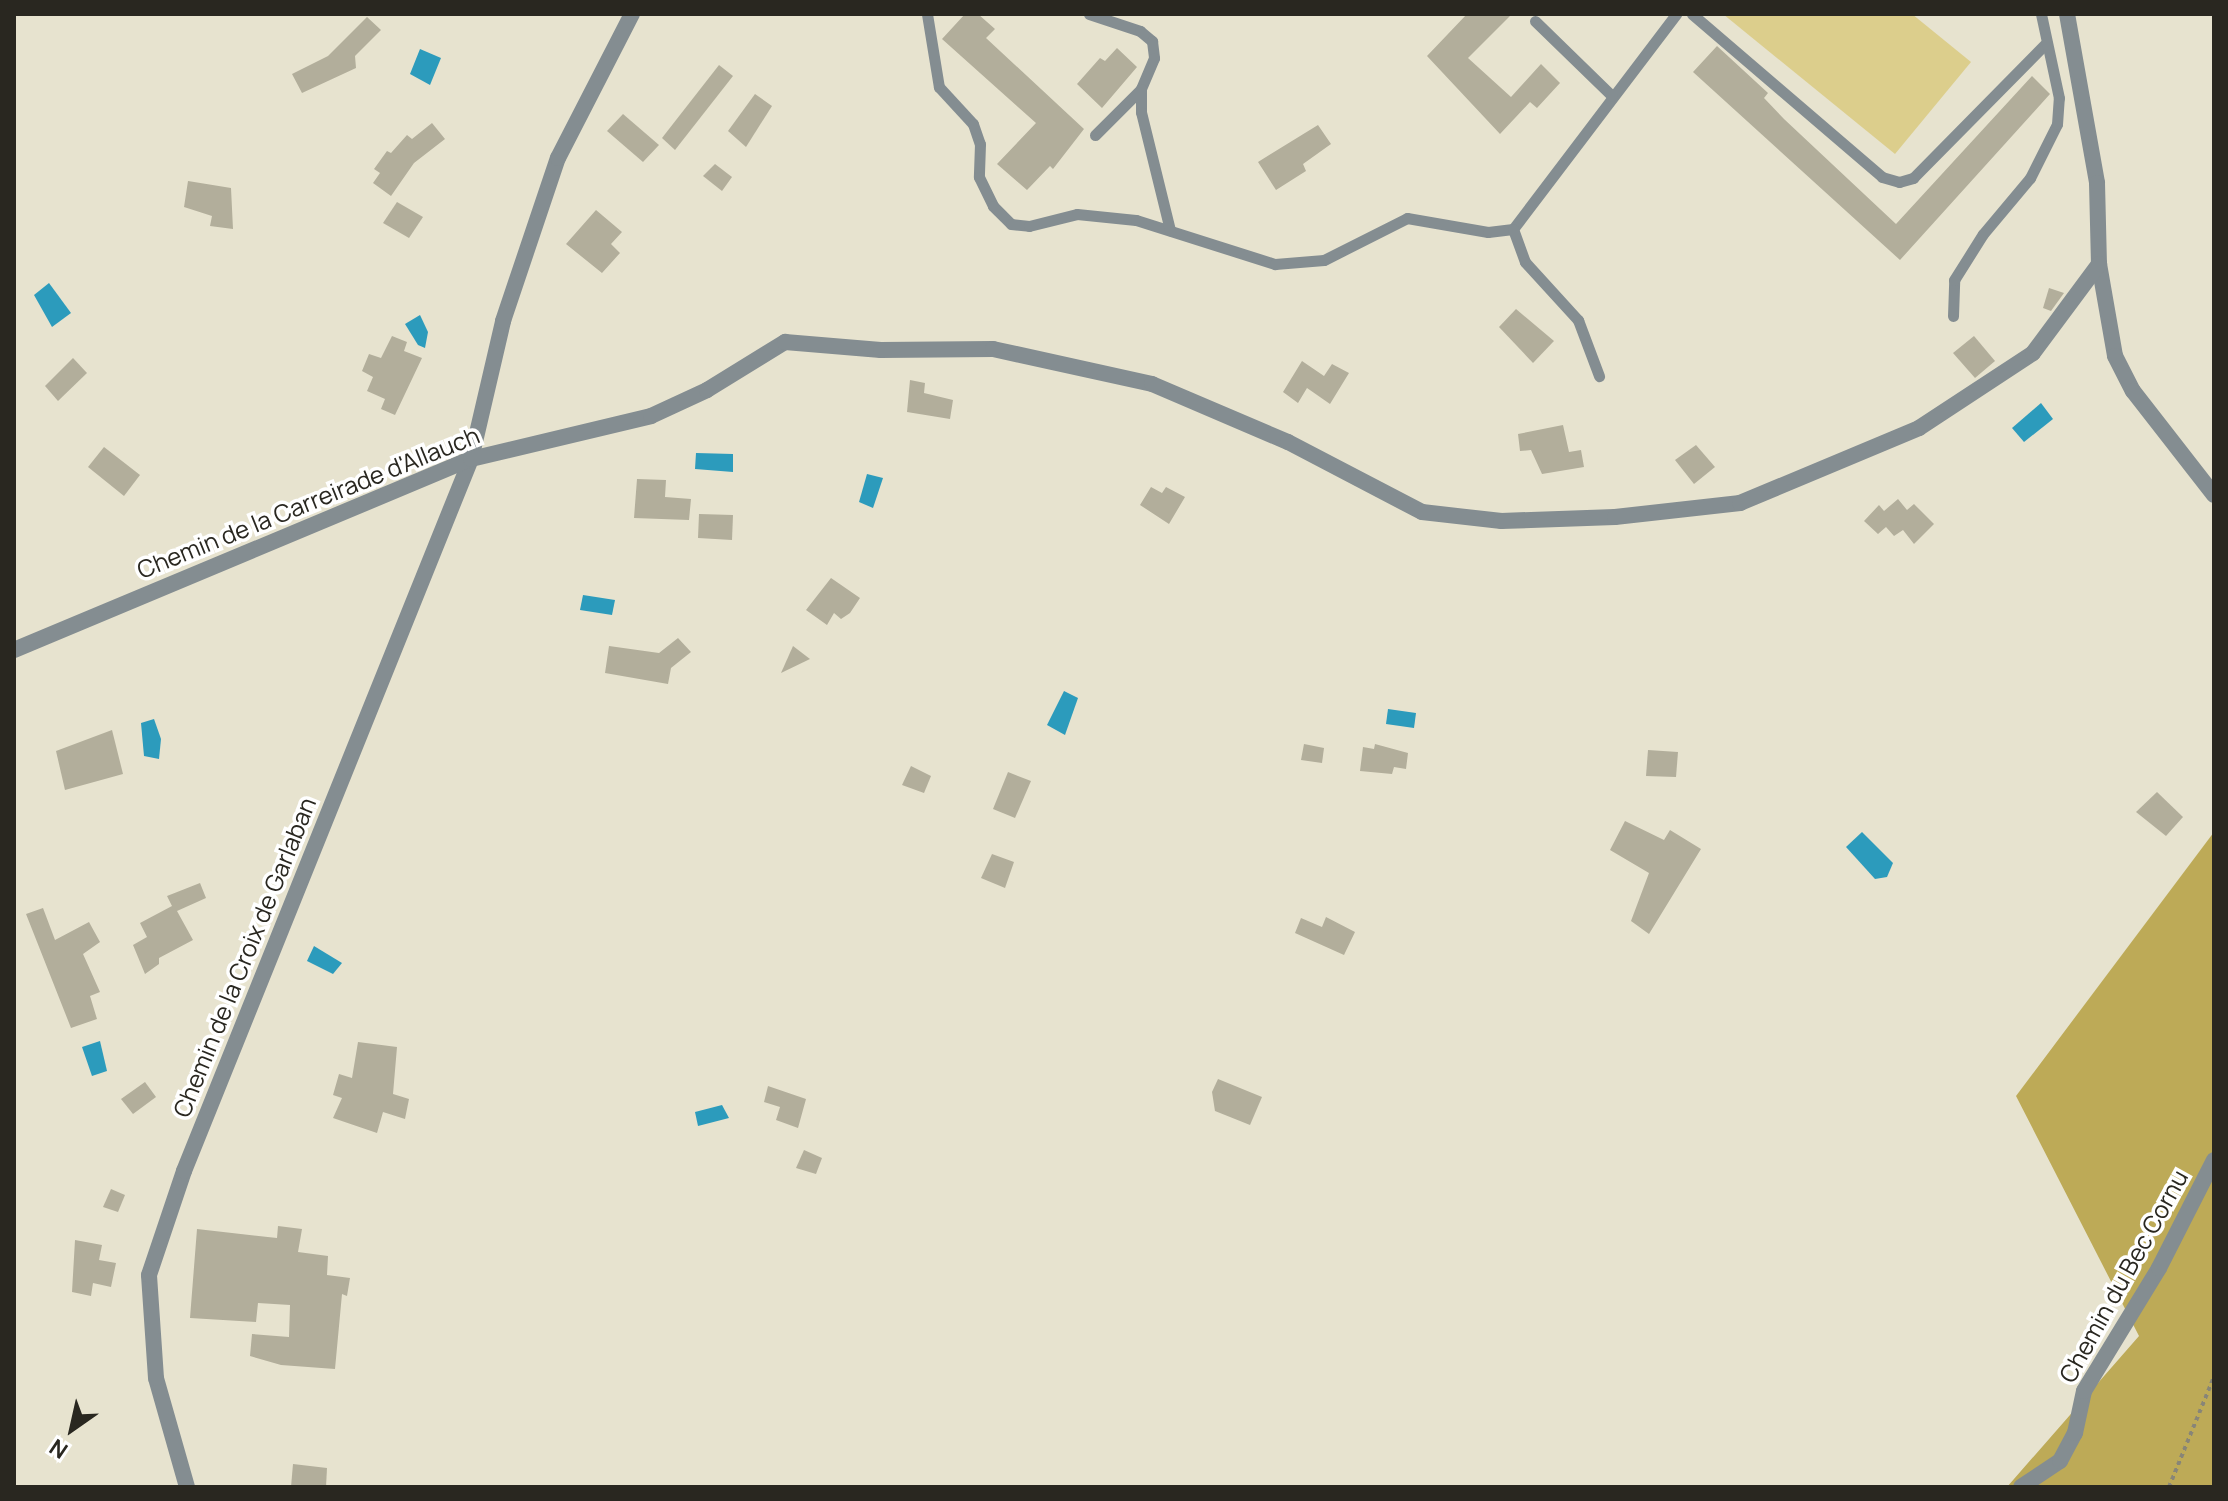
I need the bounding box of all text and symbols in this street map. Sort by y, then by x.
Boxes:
street label: Chemin de la Carreirade d'Allauch [133,420,483,584]
street label: Chemin de la Croix de Garlaban [167,793,321,1121]
street label: Chemin du Bec Cornu [2053,1165,2193,1387]
north arrow [32,1389,112,1469]
text: N [44,1432,74,1466]

